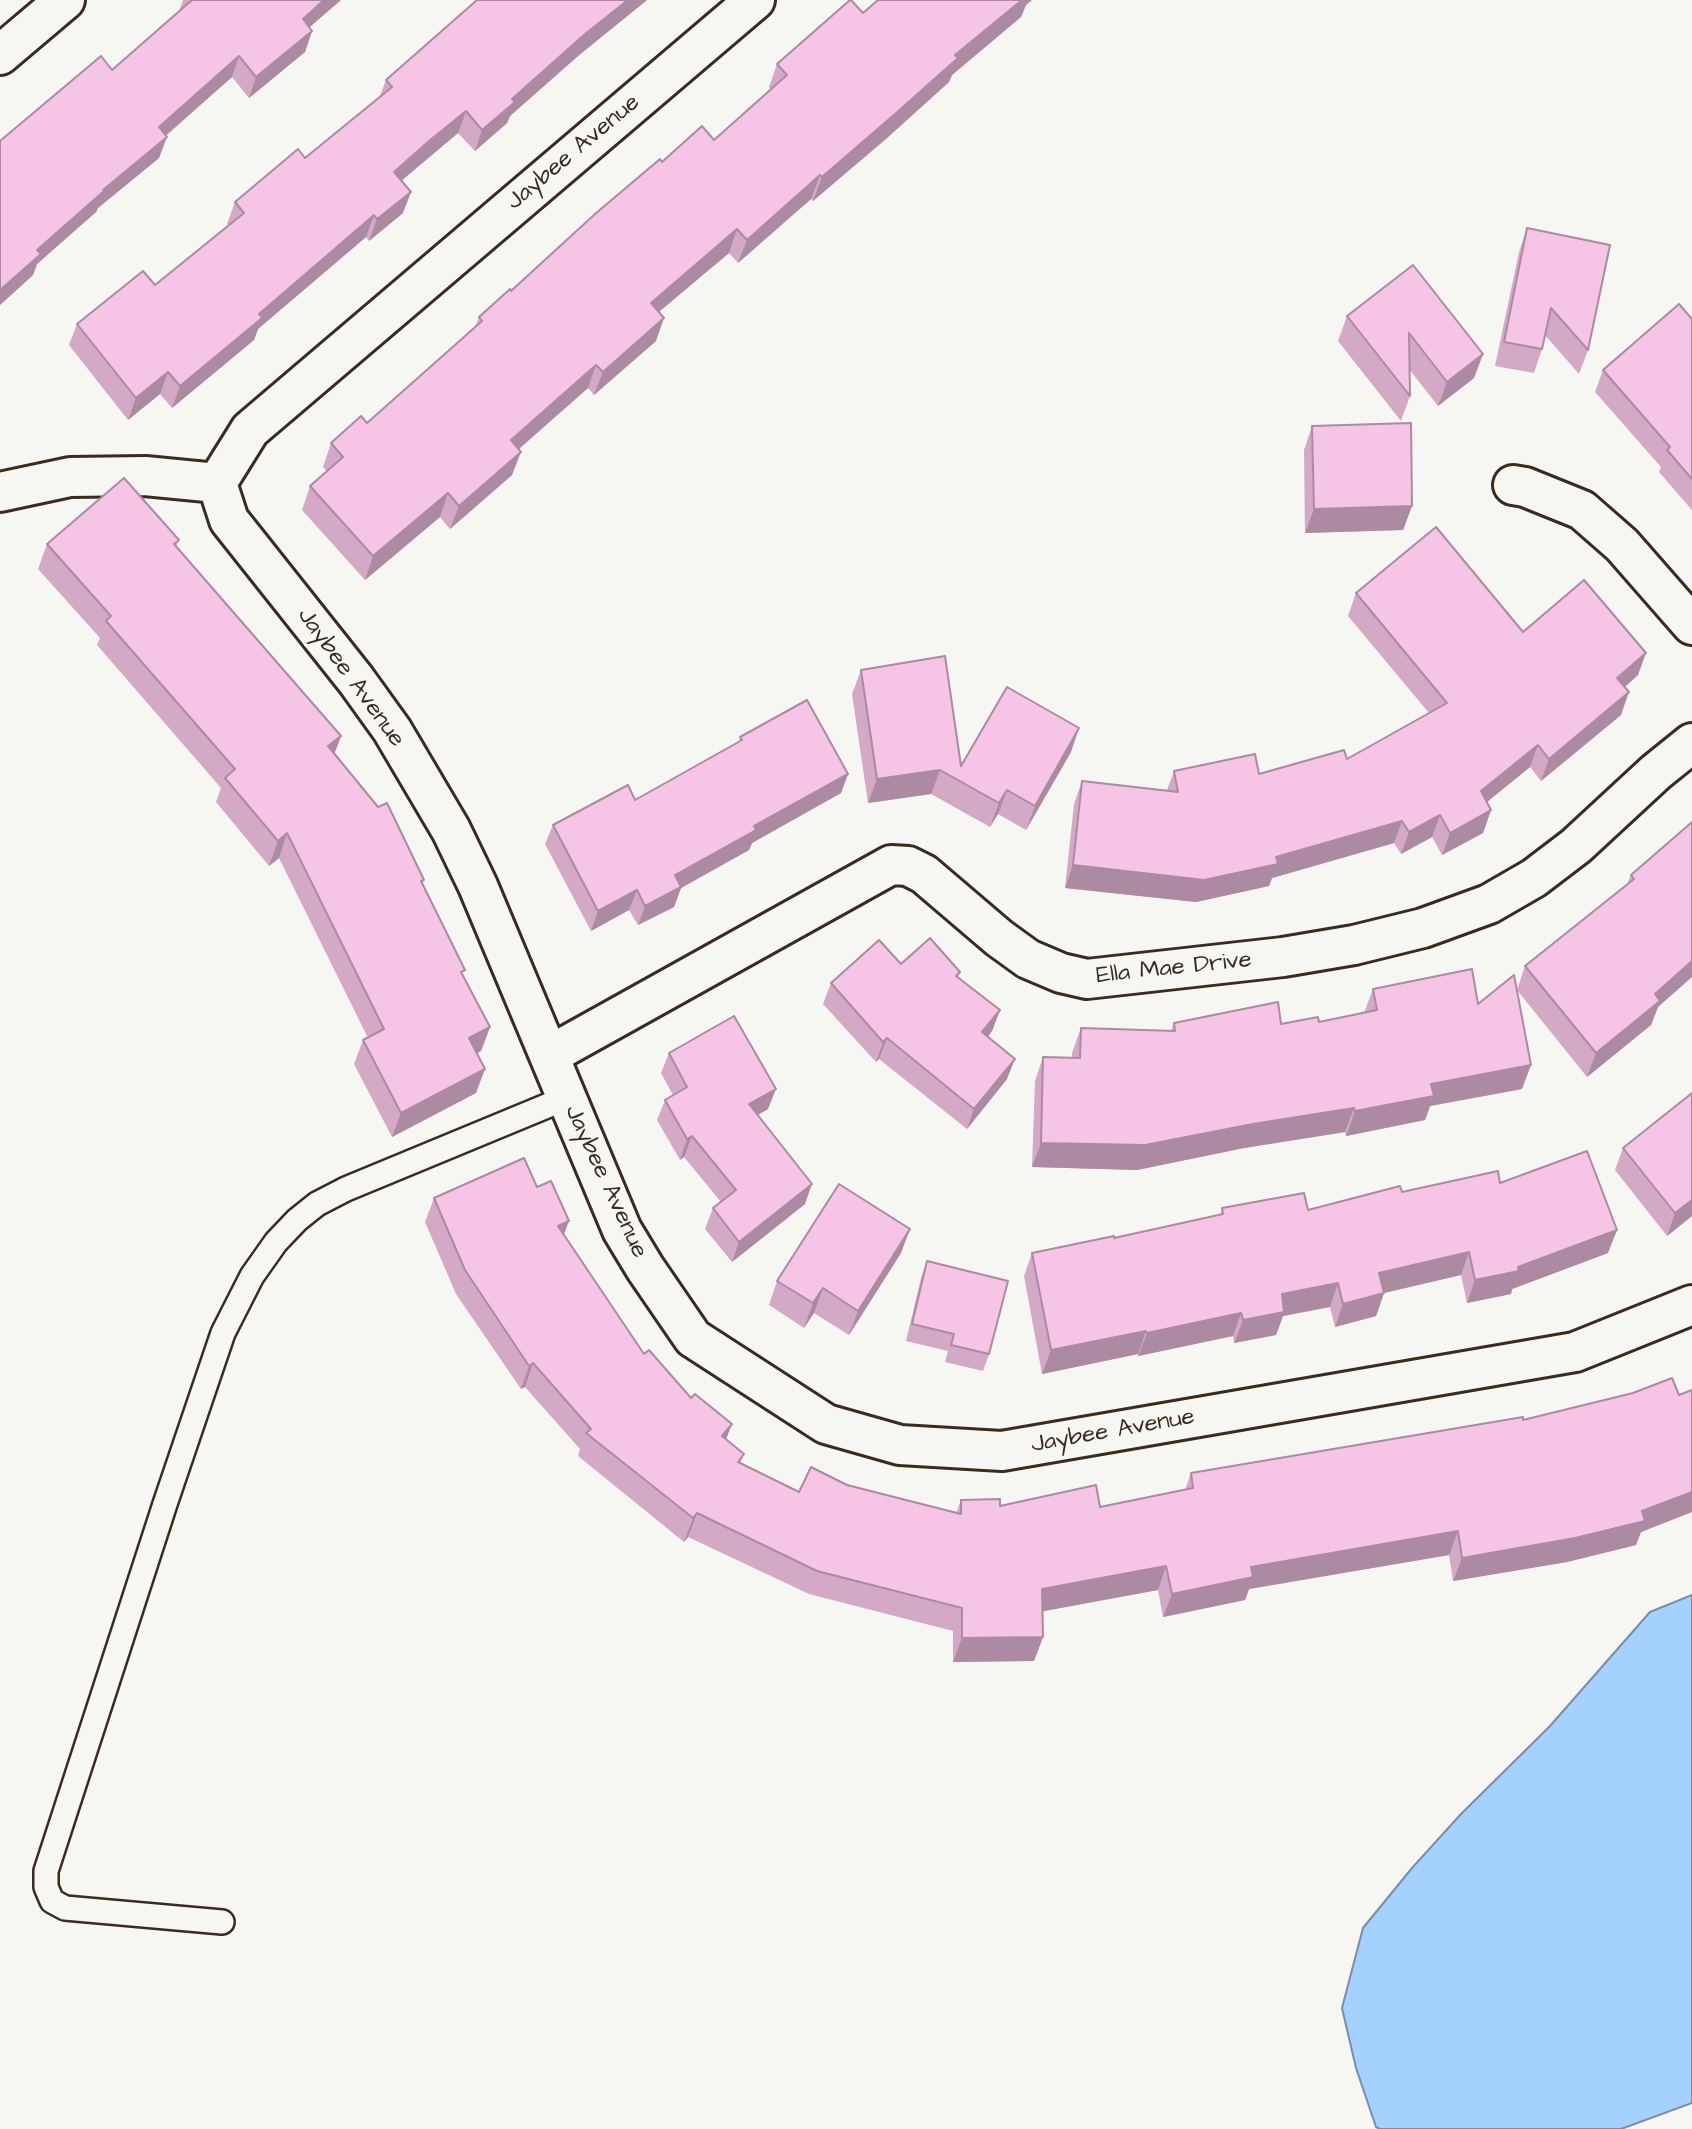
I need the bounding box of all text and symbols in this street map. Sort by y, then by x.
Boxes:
street label: Jaybee Avenue [502,89,646,217]
street label: Jaybee Avenue [290,603,410,753]
street label: Ella Mae Drive [1095,947,1253,991]
street label: Jaybee Avenue [557,1101,653,1263]
street label: Jaybee Avenue [1029,1403,1197,1461]

